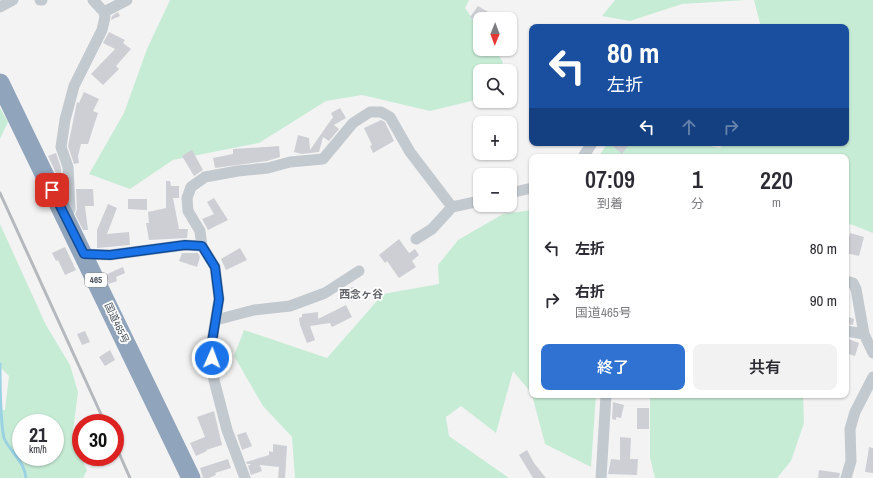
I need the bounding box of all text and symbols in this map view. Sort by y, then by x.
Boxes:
north arrow [473,12,517,56]
map controls [473,12,517,212]
text: 80 m [607,34,659,72]
icon: left [541,40,593,92]
button: search [473,64,517,108]
text: 左折 [607,72,643,97]
button: + [473,116,517,160]
icon: left [636,116,658,138]
icon: ahead [678,116,700,138]
icon: right [720,116,742,138]
text: 07:09 [585,163,635,195]
text: 1 [692,163,703,195]
text: 220 [760,164,793,196]
button: − [473,168,517,212]
pin [35,173,69,207]
icon: arrive [41,179,63,201]
text: m [772,194,781,211]
text: 到着 [597,195,623,212]
text: 分 [691,195,704,212]
icon: left [541,237,563,259]
text: 左折 [575,238,605,259]
text: 80 m [810,238,837,259]
road number: 465 [85,273,107,287]
text: 右折 [575,281,605,302]
district label: 西念ヶ谷 [339,287,383,301]
icon: right [541,289,563,311]
text: 90 m [810,290,837,311]
street label: 国道465号 [102,300,132,346]
text: 国道465号 [575,304,632,321]
position arrow [191,337,233,379]
button: 終了 [541,344,685,390]
button: 共有 [693,344,837,390]
speed limit sign: 30 [72,414,124,466]
text: 21 [29,421,47,448]
text: km/h [29,443,47,456]

